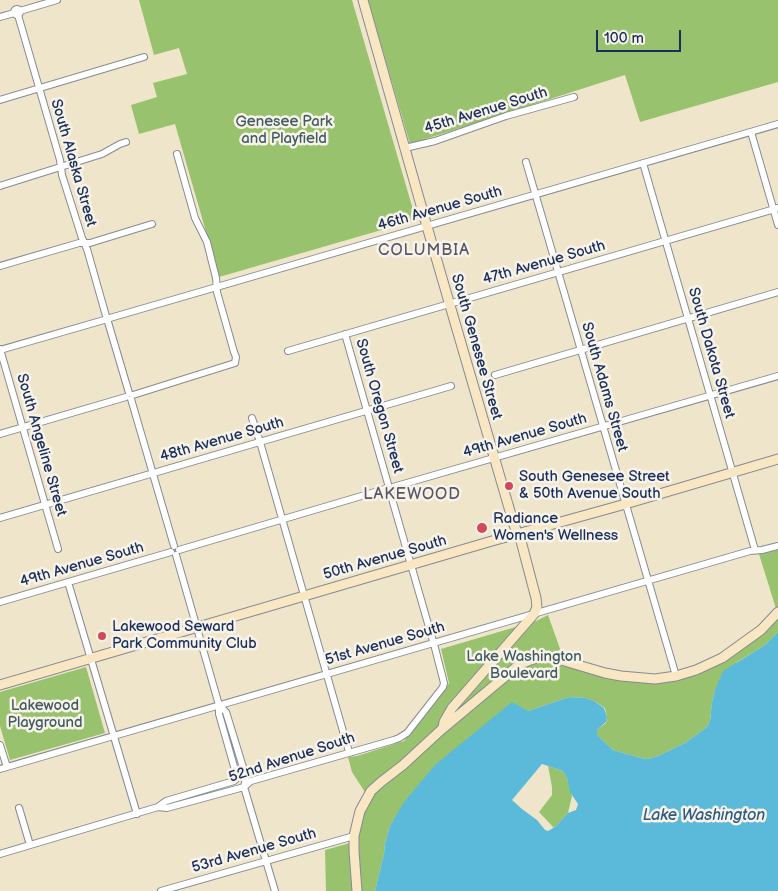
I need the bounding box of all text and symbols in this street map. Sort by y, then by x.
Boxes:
scale bar [598,20,683,52]
text: 100 m [604,29,644,48]
street label: 45th Avenue South [422,84,550,138]
street label: South Alaska Street [46,97,100,229]
park label: Genesee Park and Playfield [236,113,332,148]
street label: 46th Avenue South [376,183,504,235]
street label: 47th Avenue South [481,237,607,289]
district label: COLUMBIA [377,241,471,261]
street label: South Genesee Street [447,272,505,422]
street label: South Dakota Street [684,285,738,421]
street label: South Adams Street [577,320,631,454]
street label: South Oregon Street [351,337,407,475]
street label: South Angeline Street [12,372,70,518]
street label: 49th Avenue South [461,410,589,462]
street label: 48th Avenue South [158,414,286,466]
place label: South Genesee Street & 50th Avenue South [519,468,670,503]
marker: South Genesee Street & 50th Avenue South [503,480,515,492]
district label: LAKEWOOD [362,485,462,505]
place label: Radiance Women's Wellness [493,510,618,545]
marker: Radiance Women's Wellness [475,521,489,535]
street label: 50th Avenue South [321,532,449,584]
street label: 49th Avenue South [18,539,146,591]
place label: Lakewood Seward Park Community Club [112,618,257,653]
street label: 51st Avenue South [323,618,447,670]
marker: Lakewood Seward Park Community Club [96,630,108,642]
park label: Lake Washington Boulevard [466,648,582,683]
park label: Lakewood Playground [7,697,83,732]
street label: 52nd Avenue South [227,729,357,787]
water label: Lake Washington [643,806,765,826]
street label: 53rd Avenue South [190,825,318,877]

